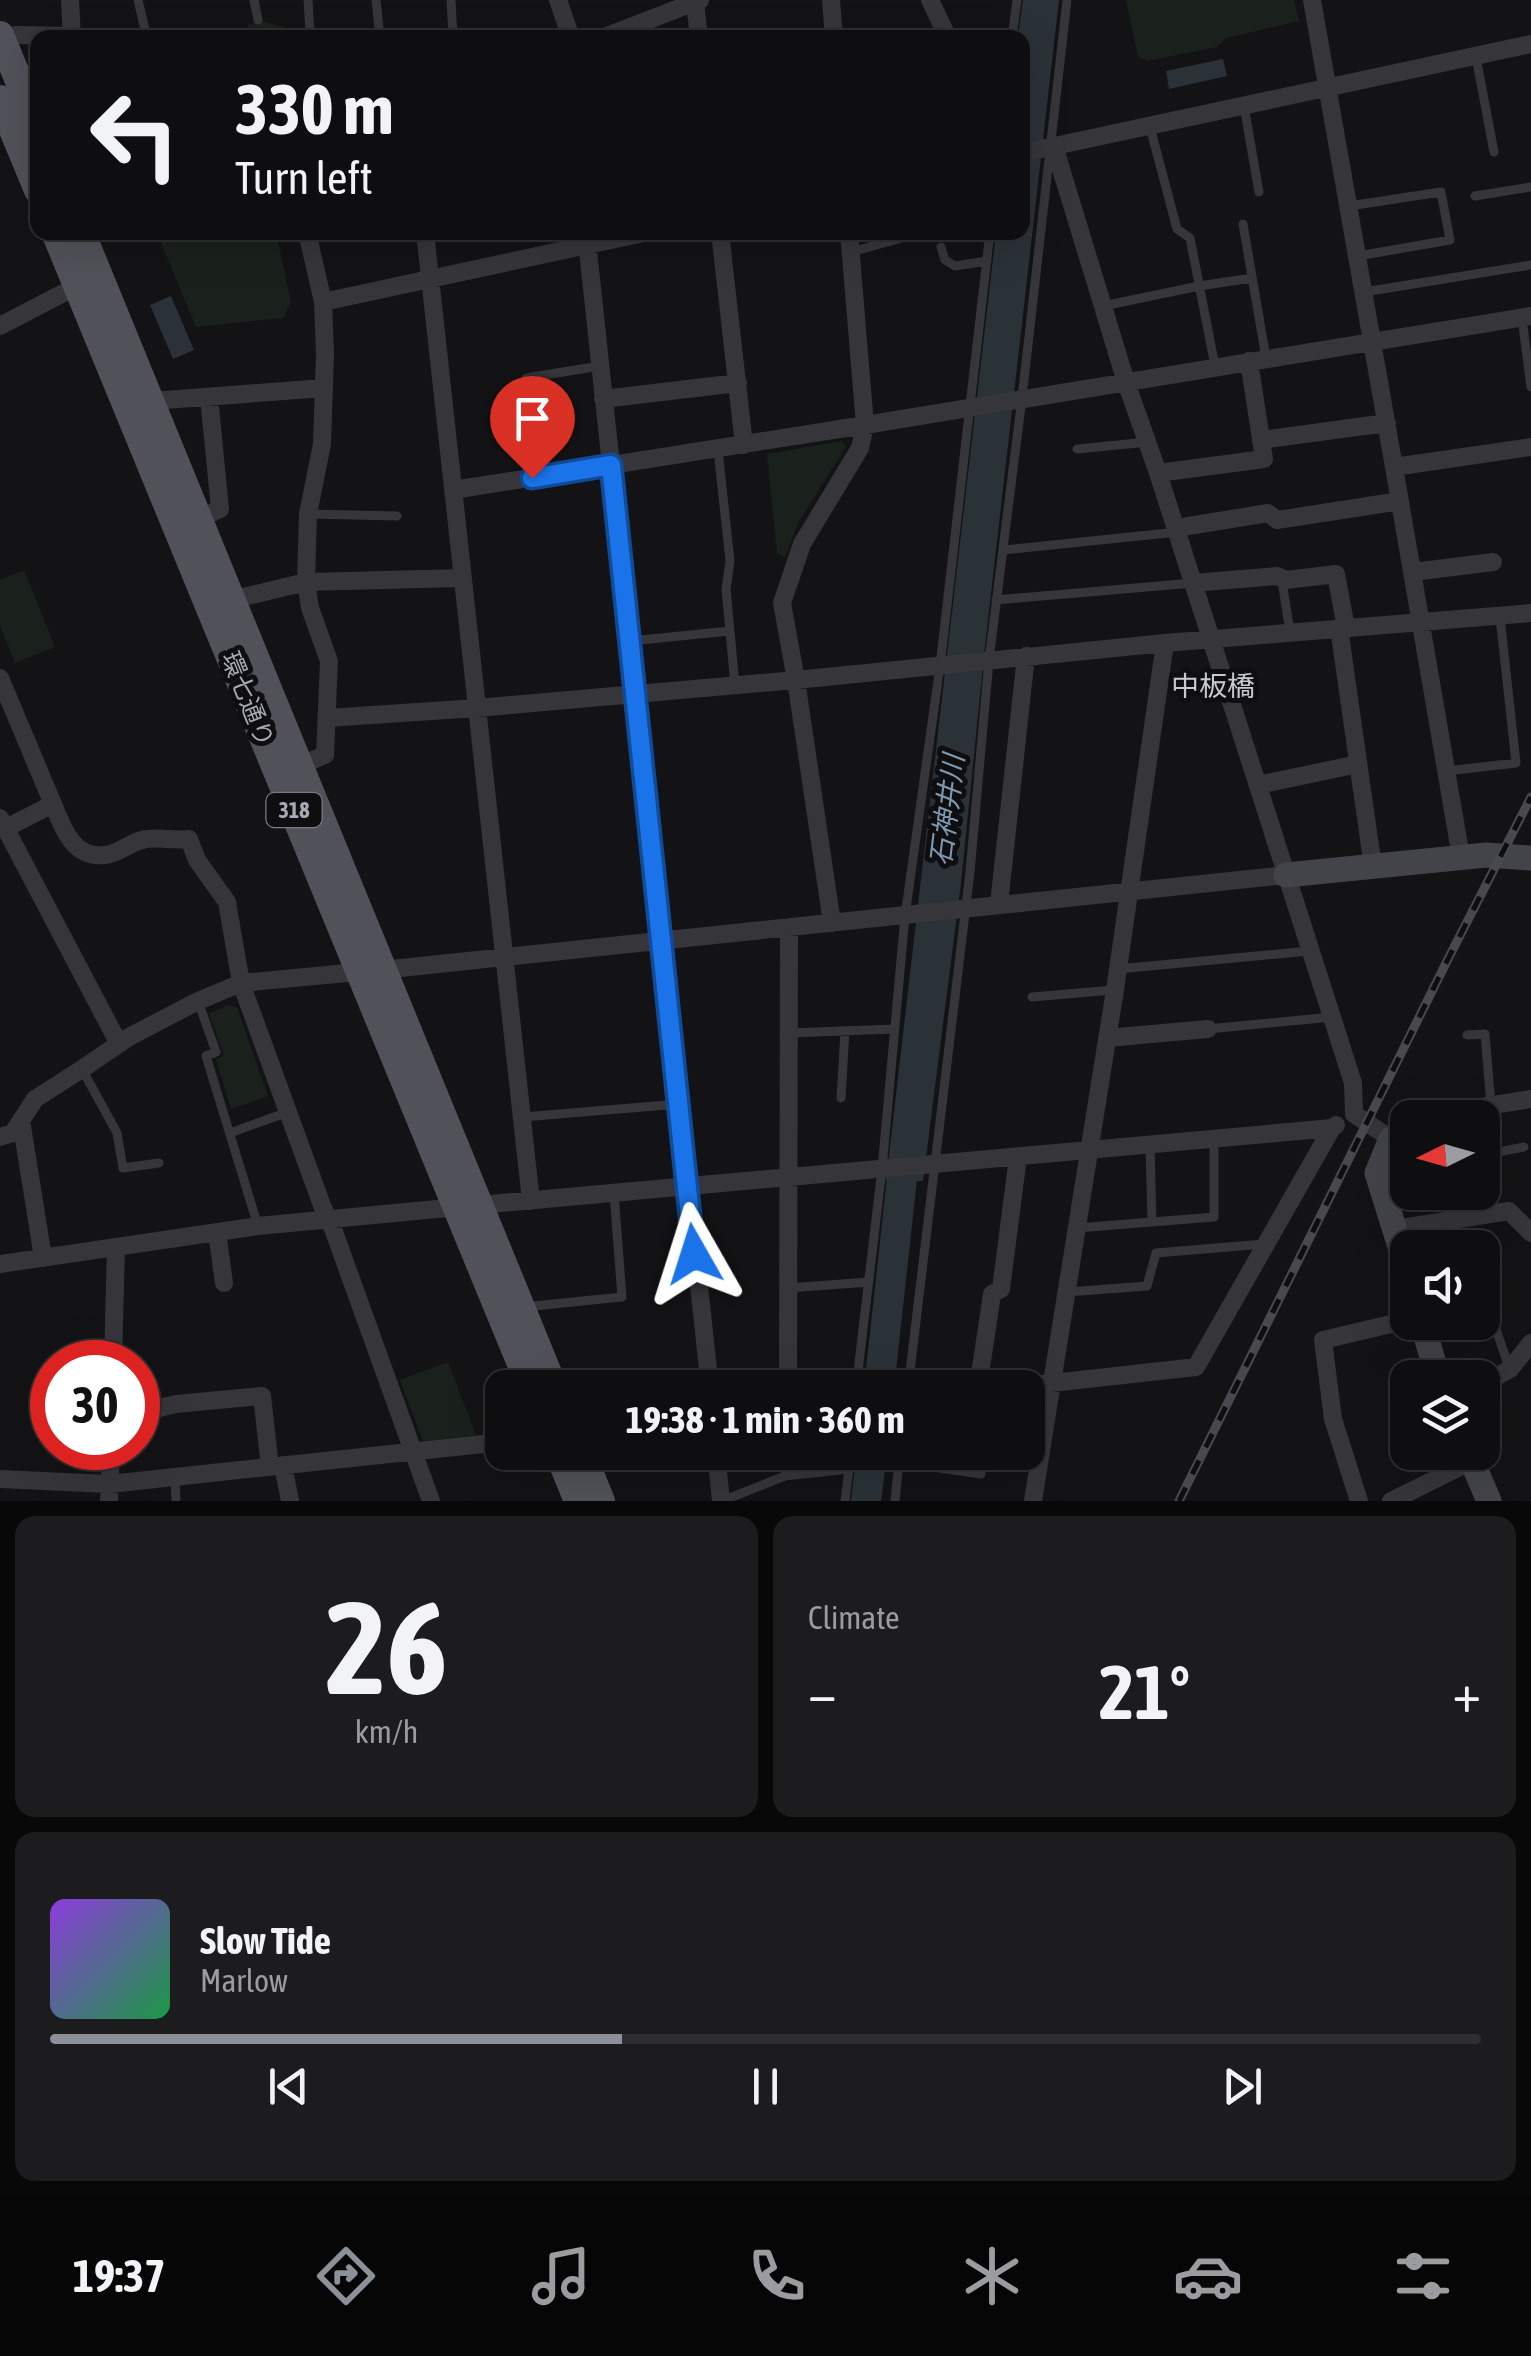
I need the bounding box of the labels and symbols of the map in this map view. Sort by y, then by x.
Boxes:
pin [490,376,575,479]
street label: 環七通り [216,647,280,751]
district label: 中板橋 [1171,670,1255,702]
water label: 石神井川 [924,749,970,868]
road number: 318 [266,793,322,827]
north arrow [1390,1100,1500,1210]
position arrow [642,1202,746,1306]
speed limit sign: 30 [30,1340,160,1470]

